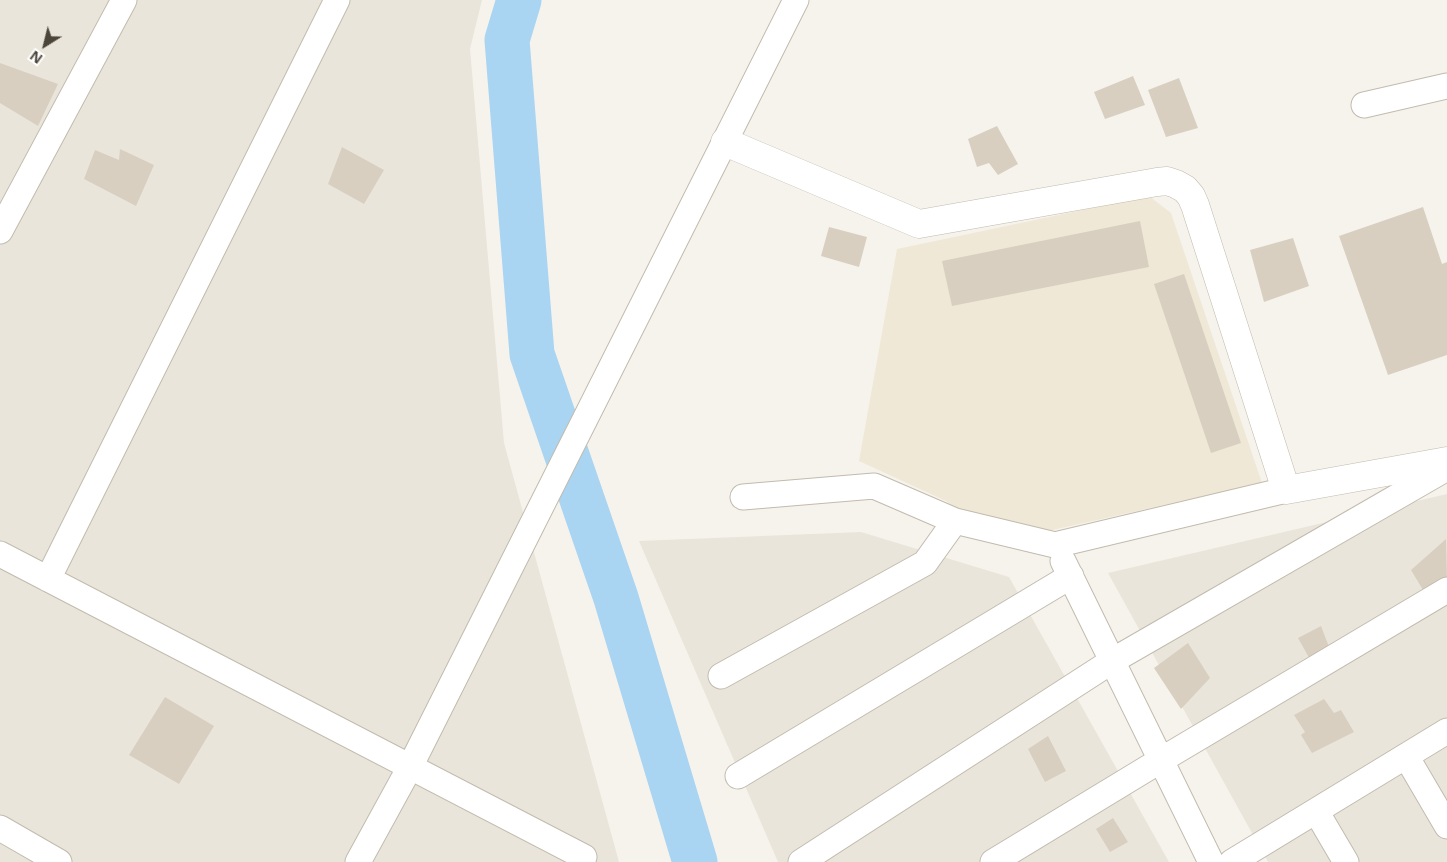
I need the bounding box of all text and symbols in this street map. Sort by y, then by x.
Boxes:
north arrow [20,20,70,70]
text: N [26,47,46,69]

